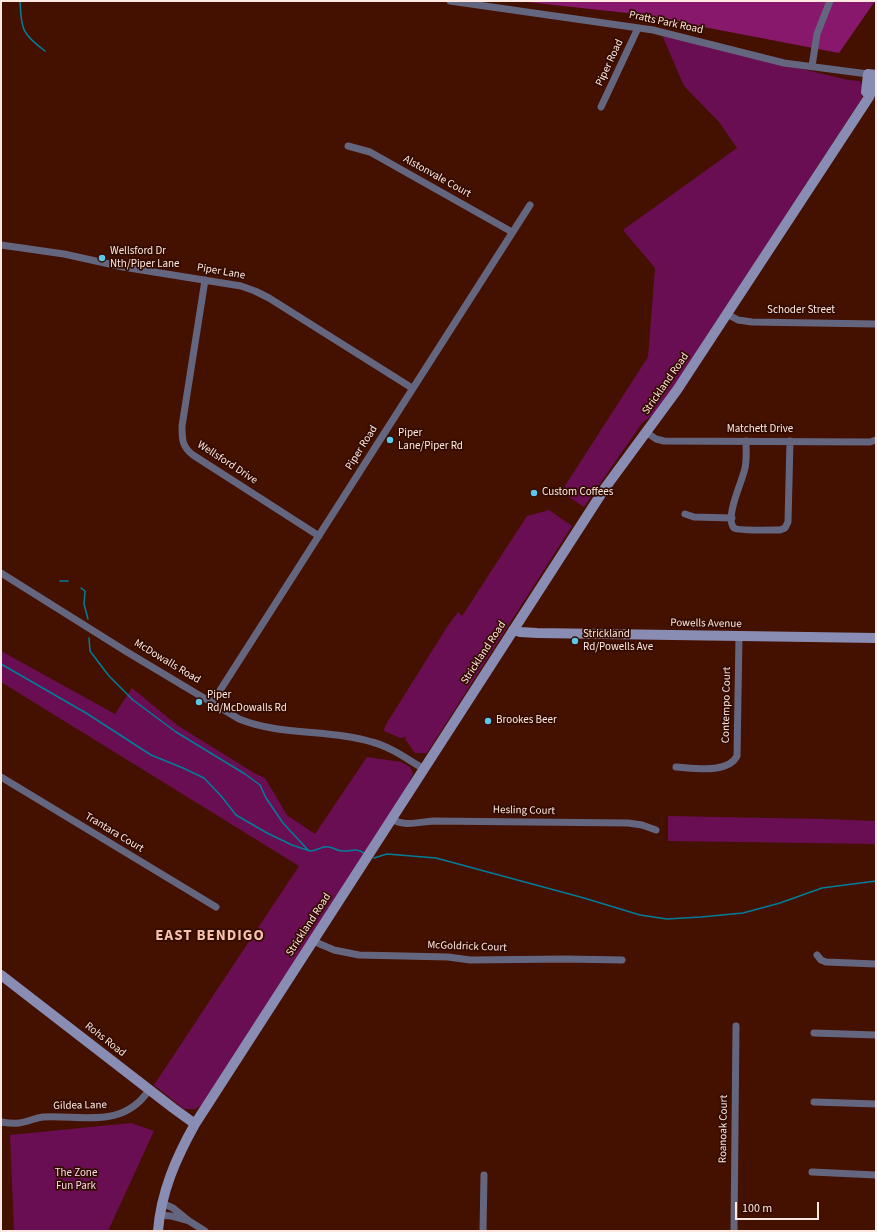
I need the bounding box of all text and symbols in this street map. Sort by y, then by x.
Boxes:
street label: Pratts Park Road [628,9,704,37]
street label: Piper Road [593,37,627,89]
street label: Alstonvale Court [401,153,473,201]
place label: Wellsford Dr Nth/Piper Lane [110,245,180,271]
marker: Wellsford Dr Nth/Piper Lane [97,253,107,263]
street label: Piper Lane [196,261,246,283]
street label: Schoder Street [767,304,835,318]
street label: Strickland Road [640,350,692,418]
street label: Piper Road [343,423,381,473]
street label: Matchett Drive [727,423,793,437]
place label: Piper Lane/Piper Rd [398,427,463,453]
marker: Piper Lane/Piper Rd [385,435,395,445]
street label: Wellsford Drive [194,439,260,487]
place label: Custom Coffees [542,486,613,500]
marker: Custom Coffees [529,488,539,498]
street label: Powells Avenue [670,617,742,631]
street label: Strickland Road [459,619,509,687]
place label: Strickland Rd/Powells Ave [583,628,653,654]
marker: Strickland Rd/Powells Ave [570,636,580,646]
street label: McDowalls Road [131,637,203,687]
street label: Contempo Court [720,667,734,743]
place label: Piper Rd/McDowalls Rd [207,689,287,715]
marker: Piper Rd/McDowalls Rd [194,697,204,707]
place label: Brookes Beer [496,714,557,728]
marker: Brookes Beer [483,716,493,726]
street label: Hesling Court [493,804,555,818]
street label: Trantara Court [82,810,146,856]
street label: Strickland Road [284,891,334,959]
district label: EAST BENDIGO [155,928,265,946]
street label: McGoldrick Court [427,939,507,955]
street label: Rohs Road [82,1020,128,1060]
street label: Roanoak Court [717,1095,731,1163]
street label: Gildea Lane [53,1099,107,1113]
park label: The Zone Fun Park [55,1167,97,1193]
scale bar [737,1194,821,1220]
text: 100 m [742,1200,772,1217]

